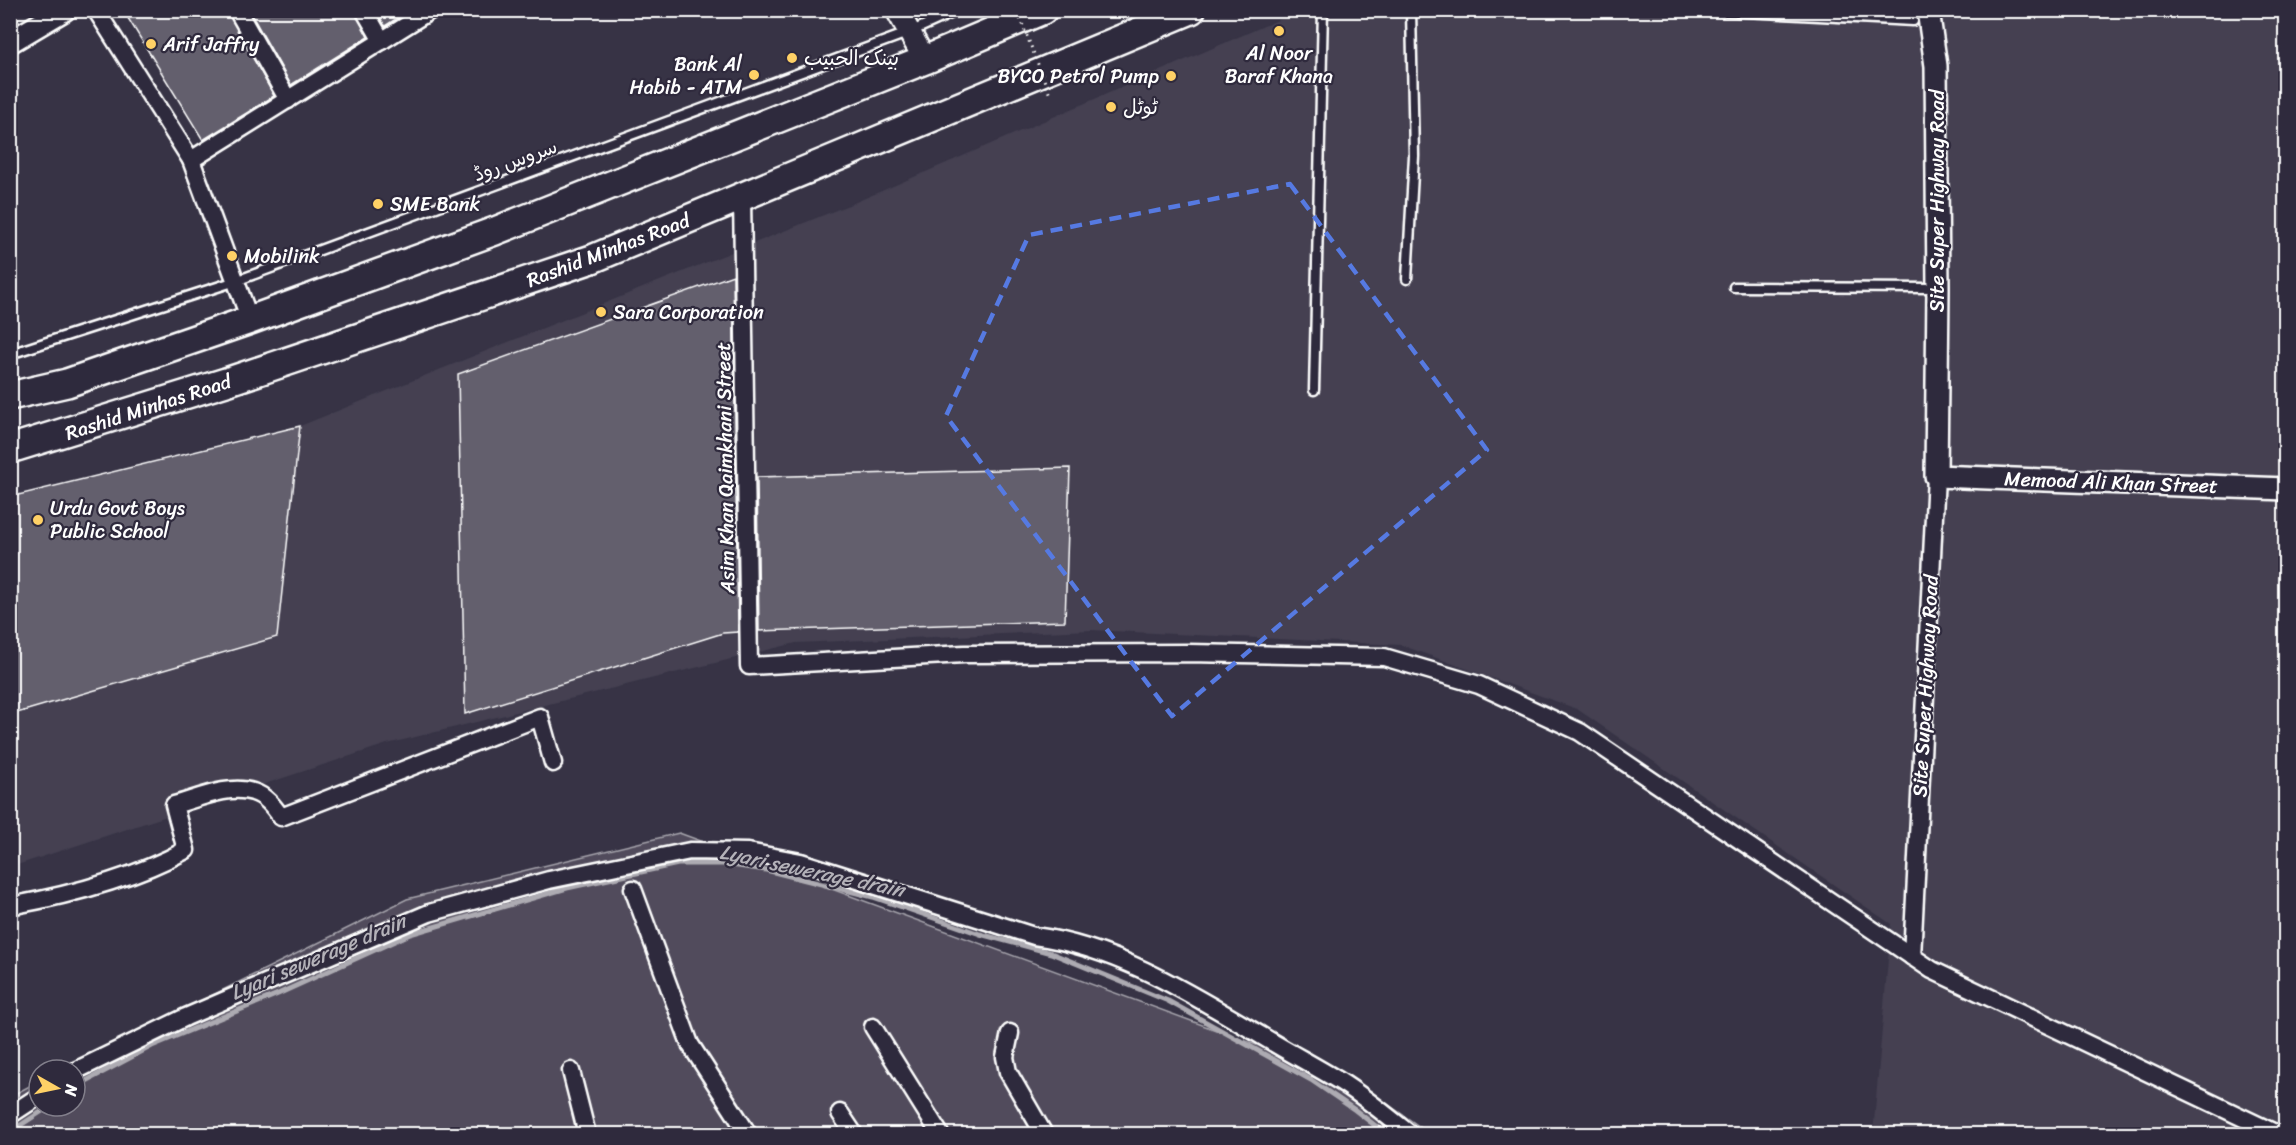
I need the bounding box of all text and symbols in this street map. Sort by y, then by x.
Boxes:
marker: Al Noor Baraf Khana [1272,24,1286,38]
place label: Arif Jaffry [162,27,260,62]
place label: Al Noor Baraf Khana [1225,36,1333,94]
marker: Arif Jaffry [144,37,158,51]
place label: بينک الحبيب [804,41,899,76]
place label: Bank Al Habib - ATM [630,47,742,105]
marker: بينک الحبيب [785,51,799,65]
place label: BYCO Petrol Pump [998,59,1159,94]
marker: Bank Al Habib - ATM [747,68,761,82]
marker: BYCO Petrol Pump [1164,69,1178,83]
street label: Site Super Highway Road [1920,88,1955,312]
place label: ٹوٹل [1123,90,1159,125]
marker: ٹوٹل [1104,100,1118,114]
street label: سروس روڈ [468,129,562,192]
place label: SME Bank [390,187,481,222]
marker: SME Bank [371,197,385,211]
street label: Rashid Minhas Road [521,203,696,298]
place label: Mobilink [244,239,320,274]
marker: Mobilink [225,249,239,263]
place label: Sara Corporation [613,295,764,330]
marker: Sara Corporation [594,305,608,319]
street label: Asim Khan Qaimkhani Street [706,342,745,595]
street label: Rashid Minhas Road [61,364,237,451]
street label: Memood Ali Khan Street [2004,461,2219,504]
place label: Urdu Govt Boys Public School [50,491,186,549]
marker: Urdu Govt Boys Public School [31,513,45,527]
street label: Site Super Highway Road [1902,573,1949,798]
water label: Lyari sewerage drain [716,833,910,910]
water label: Lyari sewerage drain [224,902,414,1011]
north arrow [27,1058,87,1118]
text: N [56,1082,87,1099]

